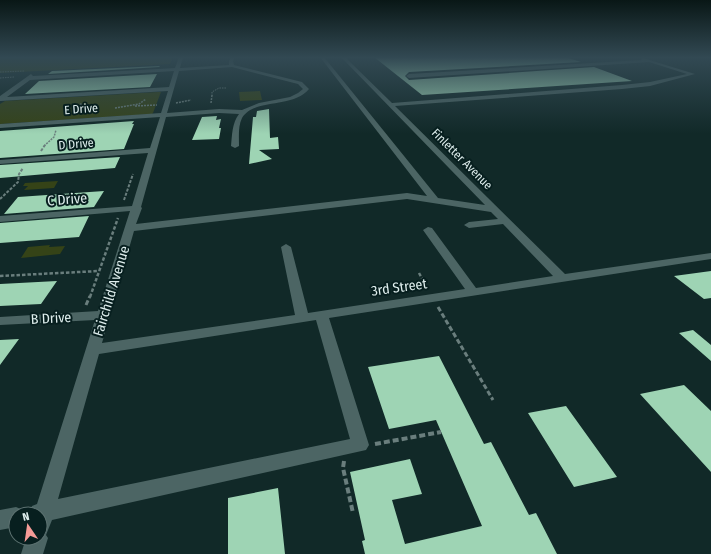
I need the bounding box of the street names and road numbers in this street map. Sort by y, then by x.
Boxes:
street label: E Drive [64,101,98,117]
street label: Finletter Avenue [429,126,495,192]
street label: D Drive [58,135,94,153]
street label: C Drive [46,190,88,209]
street label: Fairchild Avenue [90,244,133,338]
street label: 3rd Street [370,275,428,300]
street label: B Drive [30,309,72,328]

